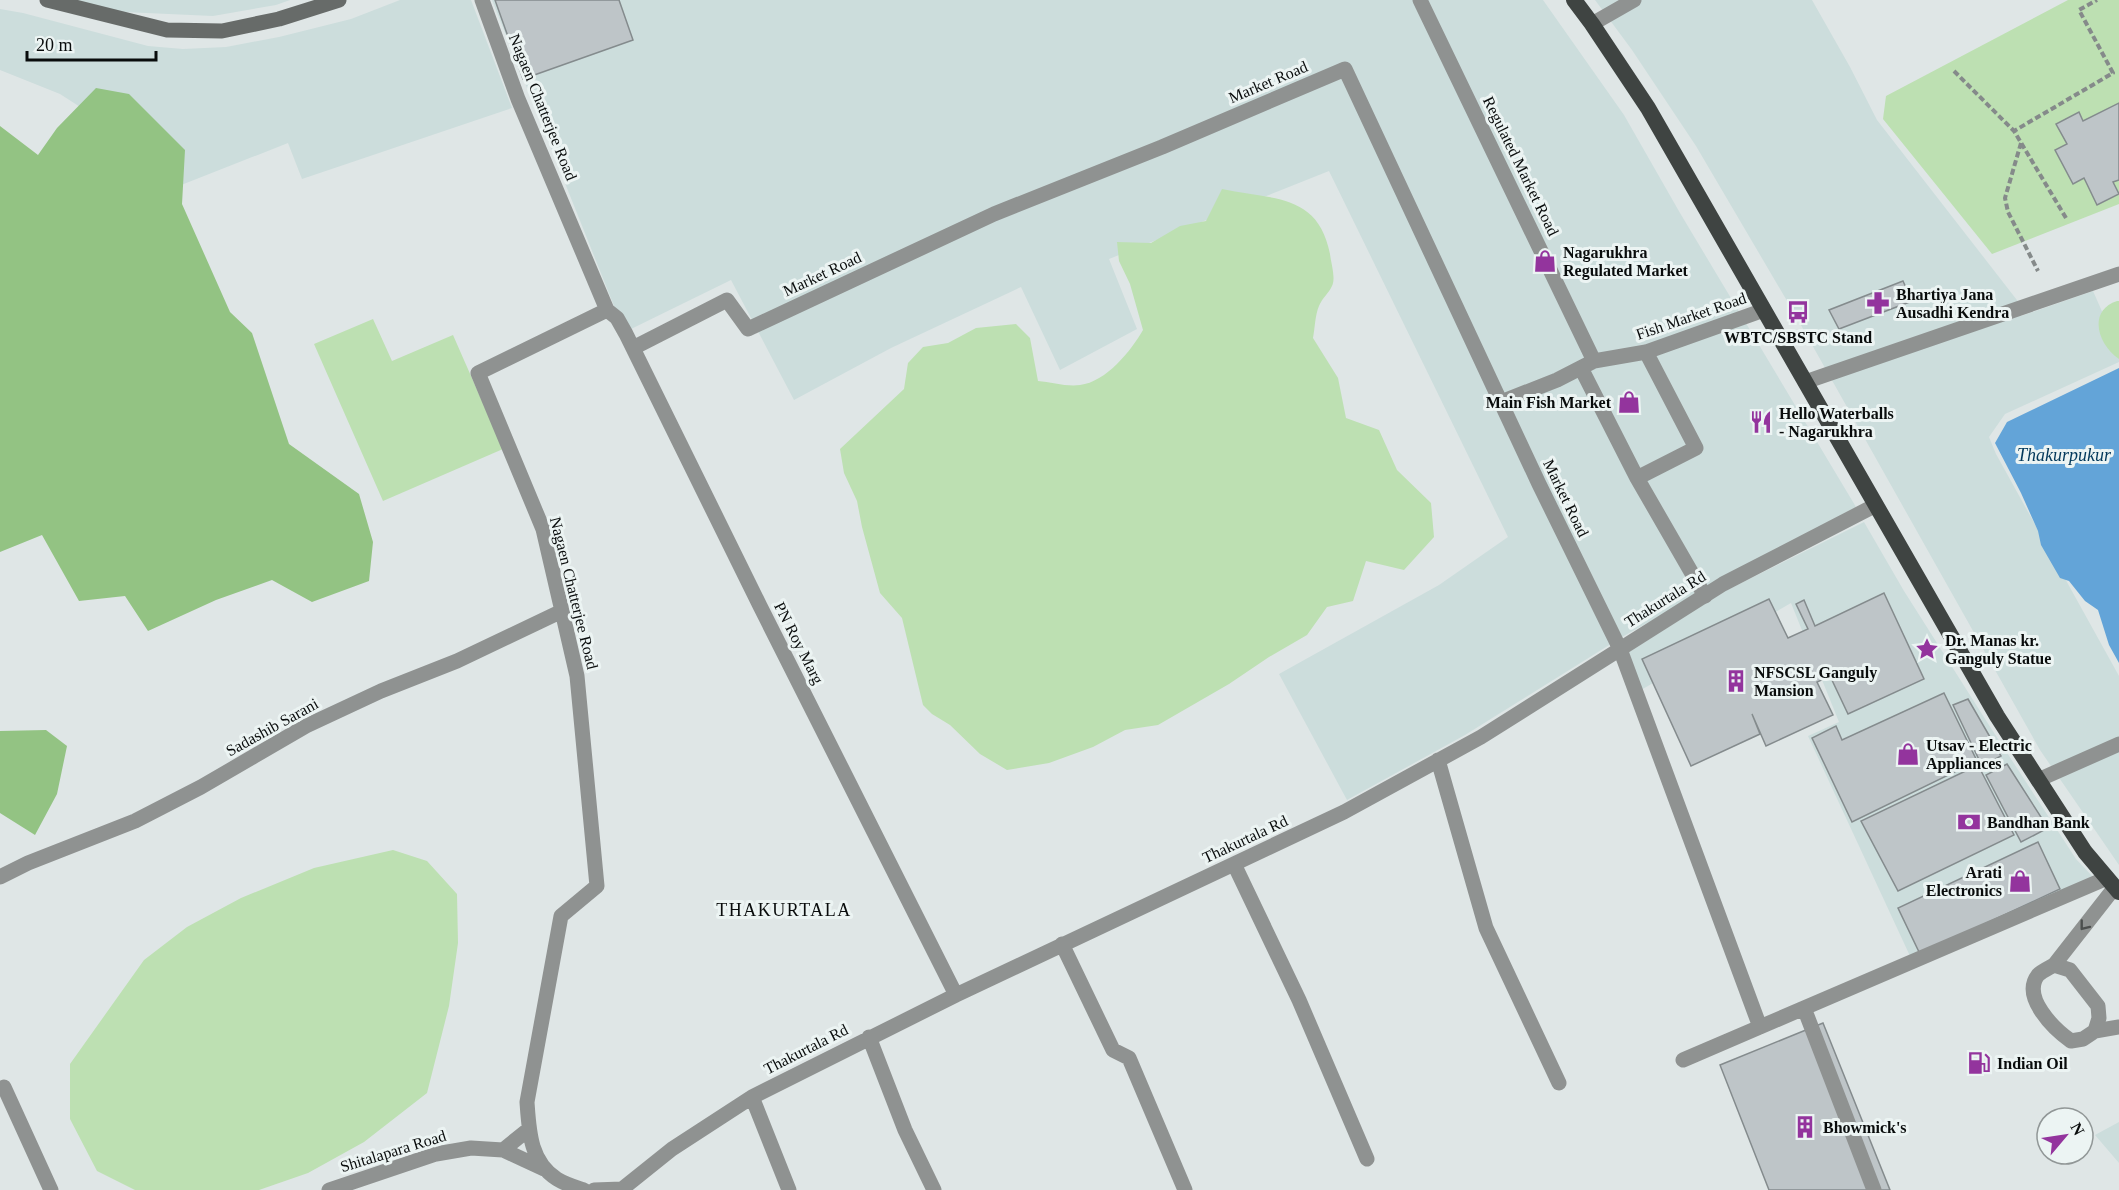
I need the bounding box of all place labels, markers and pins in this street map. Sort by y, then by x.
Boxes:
place label: Nagarukhra Regulated Market [1563,244,1689,280]
shop icon: Nagarukhra Regulated Market [1532,248,1558,274]
place label: Bhartiya Jana Ausadhi Kendra [1896,286,2009,321]
pharmacy icon: Bhartiya Jana Ausadhi Kendra [1865,290,1891,316]
bus stop icon: WBTC/SBSTC Stand [1785,299,1811,325]
place label: WBTC/SBSTC Stand [1724,329,1872,346]
shop icon: Main Fish Market [1616,389,1642,415]
place label: Main Fish Market [1486,394,1612,411]
place label: Hello Waterballs - Nagarukhra [1779,405,1894,441]
restaurant icon: Hello Waterballs - Nagarukhra [1748,409,1774,435]
place label: Dr. Manas kr. Ganguly Statue [1945,632,2051,668]
place icon: Dr. Manas kr. Ganguly Statue [1914,636,1940,662]
place label: NFSCSL Ganguly Mansion [1754,664,1877,699]
building icon: NFSCSL Ganguly Mansion [1723,668,1749,694]
place label: Utsav - Electric Appliances [1926,737,2032,773]
shop icon: Utsav - Electric Appliances [1895,741,1921,767]
bank icon: Bandhan Bank [1956,809,1982,835]
place label: Bandhan Bank [1987,814,2090,831]
place label: Arati Electronics [1926,864,2003,899]
shop icon: Arati Electronics [2007,868,2033,894]
fuel station icon: Indian Oil [1966,1050,1992,1076]
place label: Indian Oil [1997,1055,2068,1072]
building icon: Bhowmick's [1792,1114,1818,1140]
place label: Bhowmick's [1823,1119,1907,1136]

